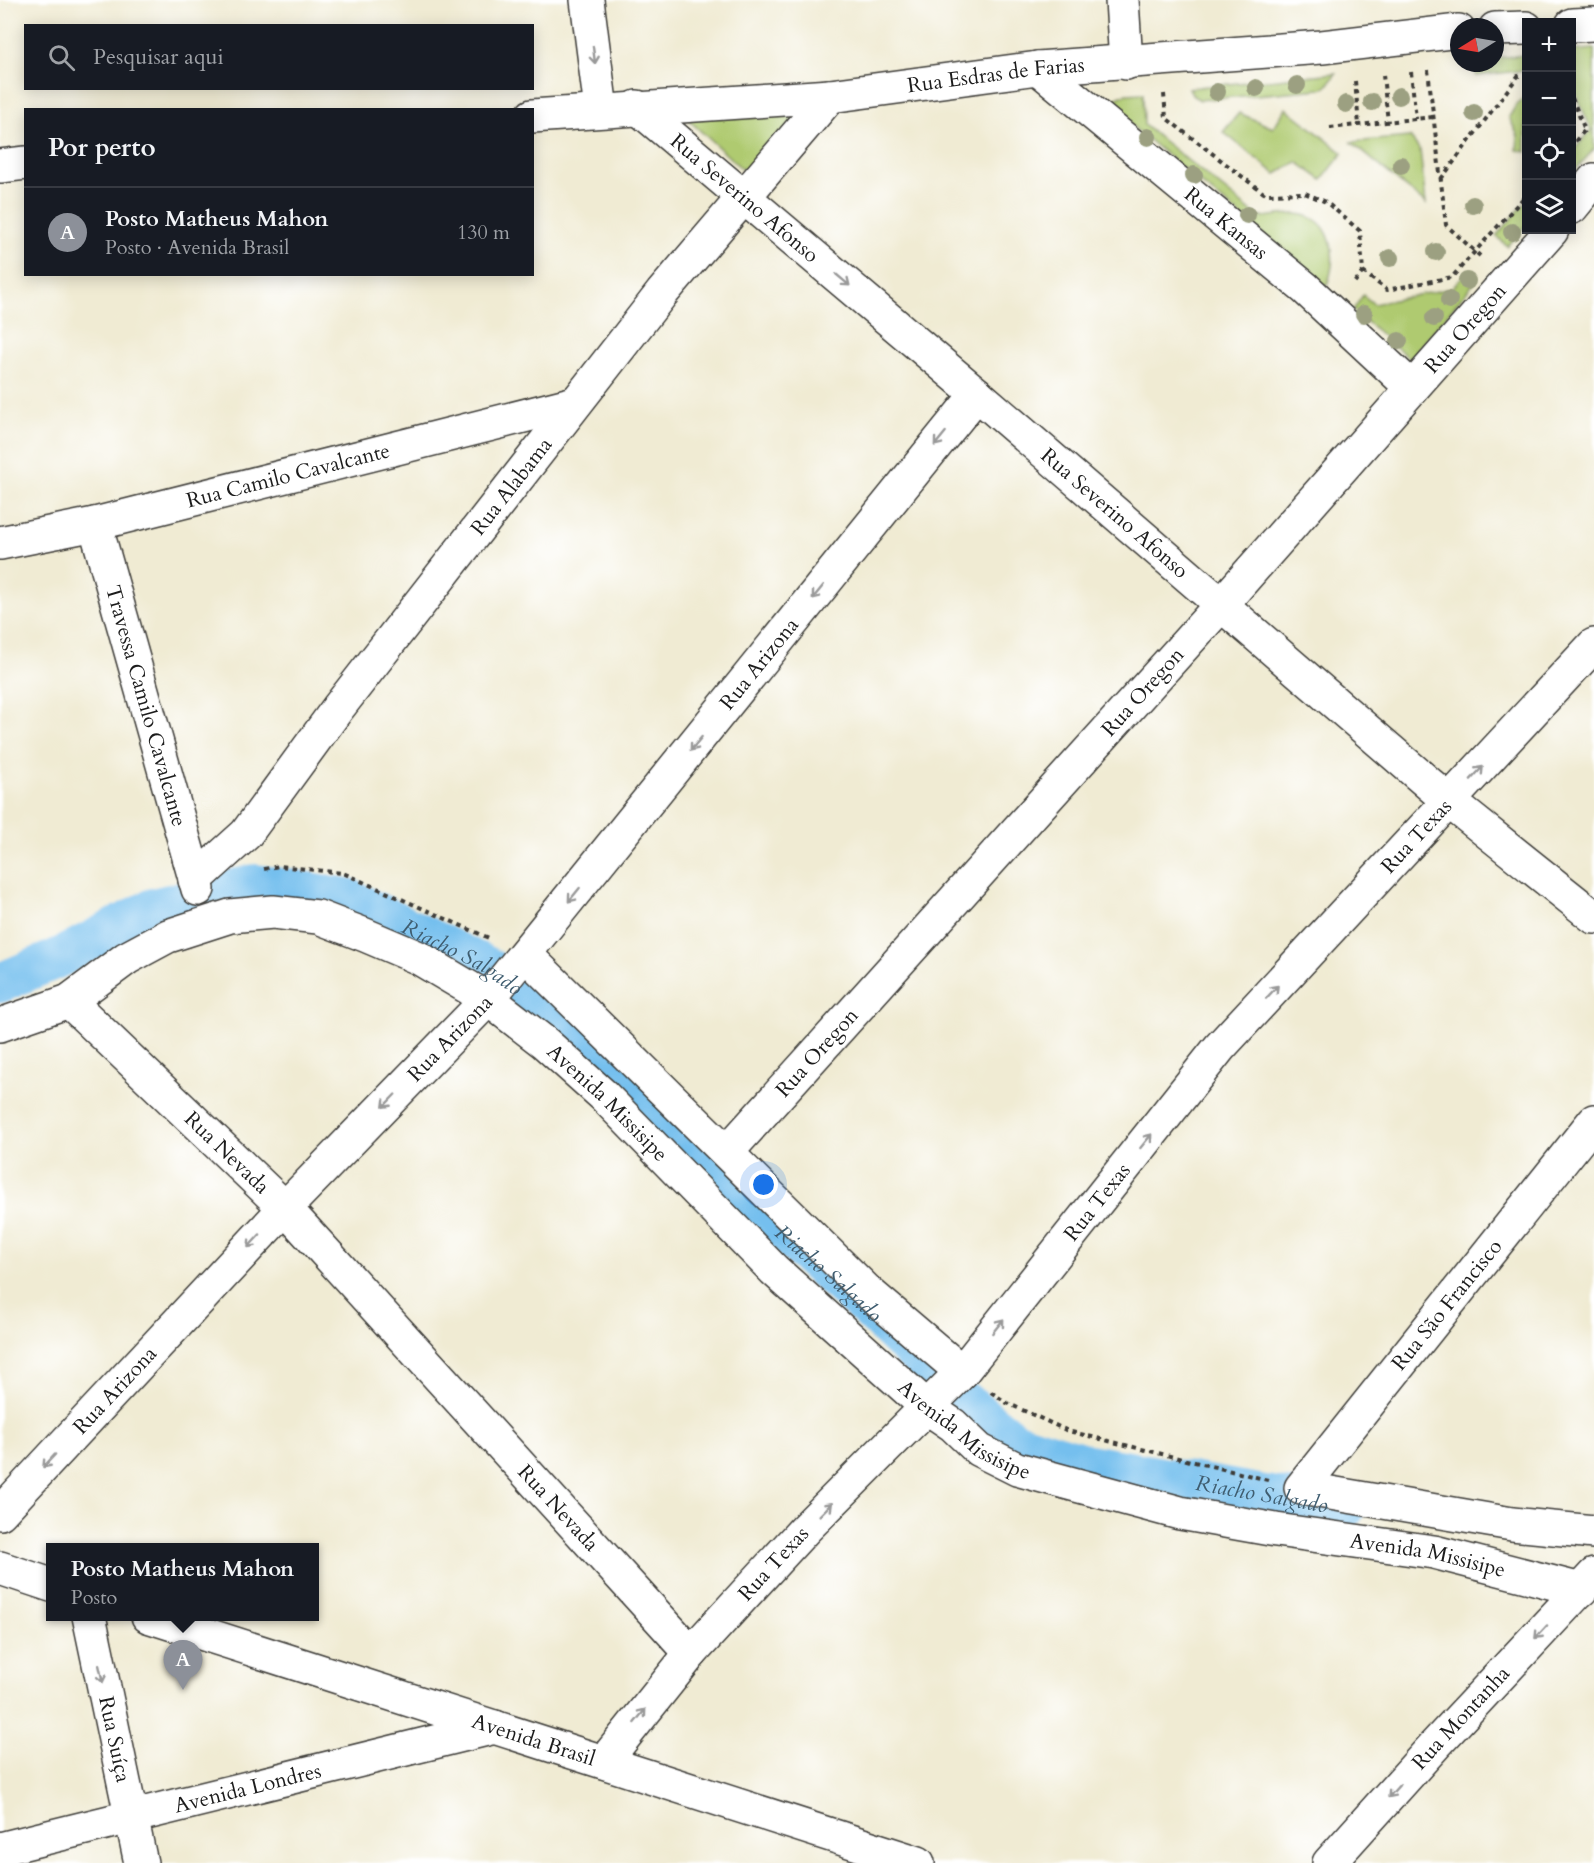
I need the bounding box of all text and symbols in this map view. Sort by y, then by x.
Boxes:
north arrow [1450,18,1504,72]
map controls [1522,18,1576,234]
button: + [1522,18,1576,72]
search box [24,24,534,90]
icon: search [45,41,78,74]
text: Pesquisar aqui [93,42,224,72]
one-way arrow [589,45,600,64]
street label: Rua Esdras de Farias [905,50,1086,100]
button: − [1522,72,1576,126]
button: locate [1522,126,1576,180]
street label: Rua Severino Afonso [664,127,825,269]
text: Por perto [48,130,156,165]
street label: Rua Kansas [1178,180,1274,266]
button: layers [1522,180,1576,234]
text: Posto Matheus Mahon [105,204,328,234]
text: A [60,219,75,246]
text: 130 m [457,219,510,246]
text: Posto · Avenida Brasil [105,234,289,261]
one-way arrow [835,273,850,287]
street label: Rua Oregon [1417,277,1513,380]
street label: Rua Alabama [464,431,559,541]
one-way arrow [934,431,947,447]
street label: Rua Camilo Cavalcante [183,436,393,515]
street label: Rua Severino Afonso [1035,441,1195,585]
street label: Travessa Camilo Cavalcante [99,582,194,830]
one-way arrow [812,583,825,599]
street label: Rua Arizona [713,611,805,716]
street label: Rua Oregon [1094,641,1191,743]
one-way arrow [690,735,703,751]
one-way arrow [1470,765,1484,780]
street label: Rua Texas [1374,792,1458,880]
one-way arrow [567,887,580,903]
water label: Riacho Salgado [397,912,529,1003]
one-way arrow [1265,985,1279,1000]
street label: Rua Arizona [401,988,499,1088]
street label: Rua Oregon [769,1001,865,1104]
street label: Avenida Missisipe [541,1037,675,1168]
one-way arrow [382,1093,396,1108]
street label: Rua Nevada [178,1105,276,1200]
one-way arrow [1139,1133,1152,1149]
street label: Rua Texas [1057,1157,1137,1247]
your location [749,1170,778,1199]
water label: Riacho Salgado [768,1218,889,1329]
street label: Rua São Francisco [1385,1233,1509,1377]
one-way arrow [247,1234,261,1249]
one-way arrow [992,1318,1005,1334]
street label: Rua Arizona [66,1340,163,1441]
street label: Avenida Missisipe [891,1373,1034,1486]
one-way arrow [42,1453,56,1468]
street label: Rua Nevada [511,1458,606,1558]
water label: Riacho Salgado [1193,1468,1330,1521]
one-way arrow [819,1501,834,1516]
street label: Rua Texas [731,1520,815,1607]
street label: Avenida Missisipe [1348,1526,1509,1584]
popup [46,1543,319,1621]
text: Posto Matheus Mahon [71,1554,294,1584]
text: Posto [71,1584,117,1611]
one-way arrow [1534,1624,1548,1639]
pin: A [164,1640,202,1690]
street label: Rua Montanha [1405,1660,1516,1776]
one-way arrow [95,1664,107,1683]
street label: Rua Suíça [92,1694,138,1785]
street label: Avenida Brasil [468,1706,599,1773]
one-way arrow [634,1708,647,1724]
street label: Avenida Londres [171,1756,324,1820]
one-way arrow [1387,1783,1401,1798]

